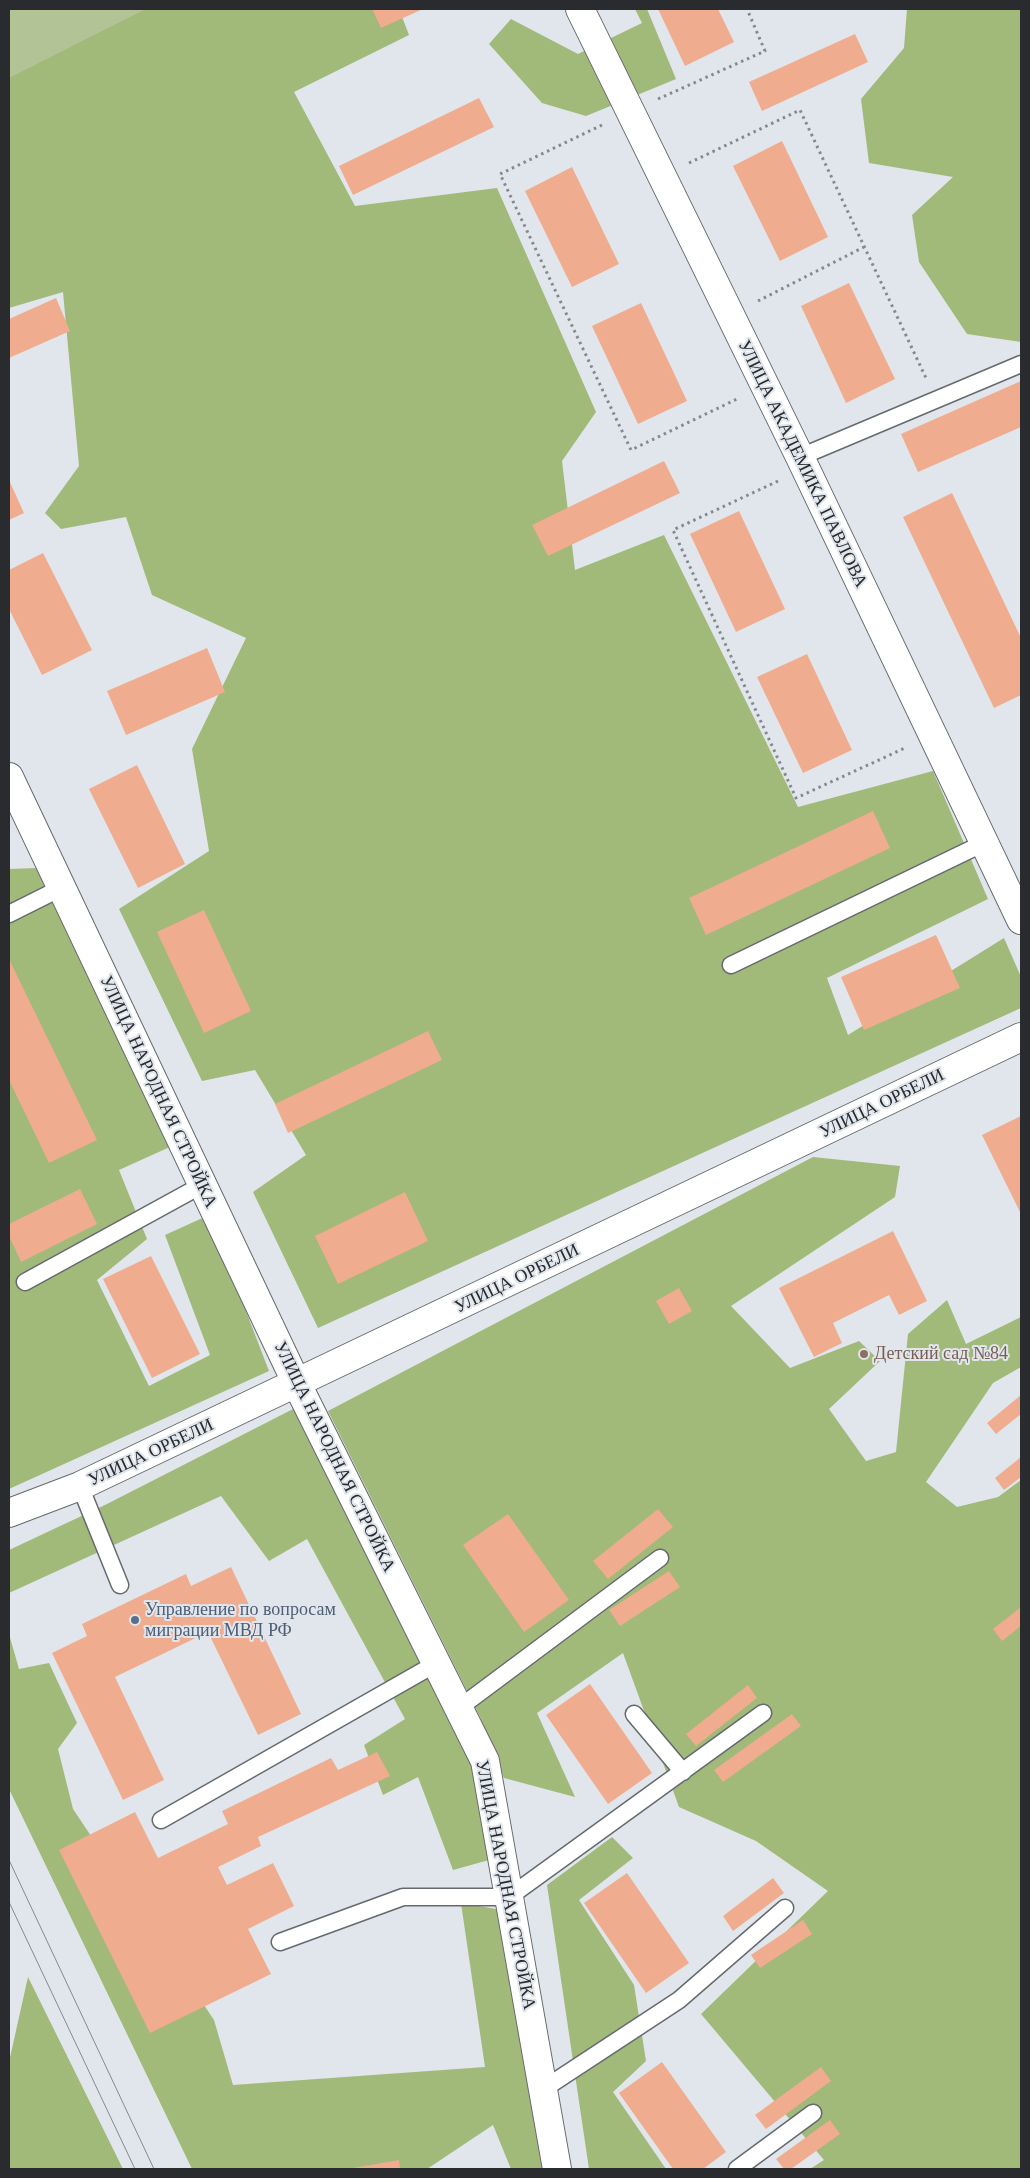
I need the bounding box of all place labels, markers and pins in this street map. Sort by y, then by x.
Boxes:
place label: Детский сад №84 [874,1343,1008,1365]
marker: Детский сад №84 [858,1348,870,1360]
place label: Управление по вопросам миграции МВД РФ [145,1599,336,1642]
marker: Управление по вопросам миграции МВД РФ [129,1614,141,1626]

